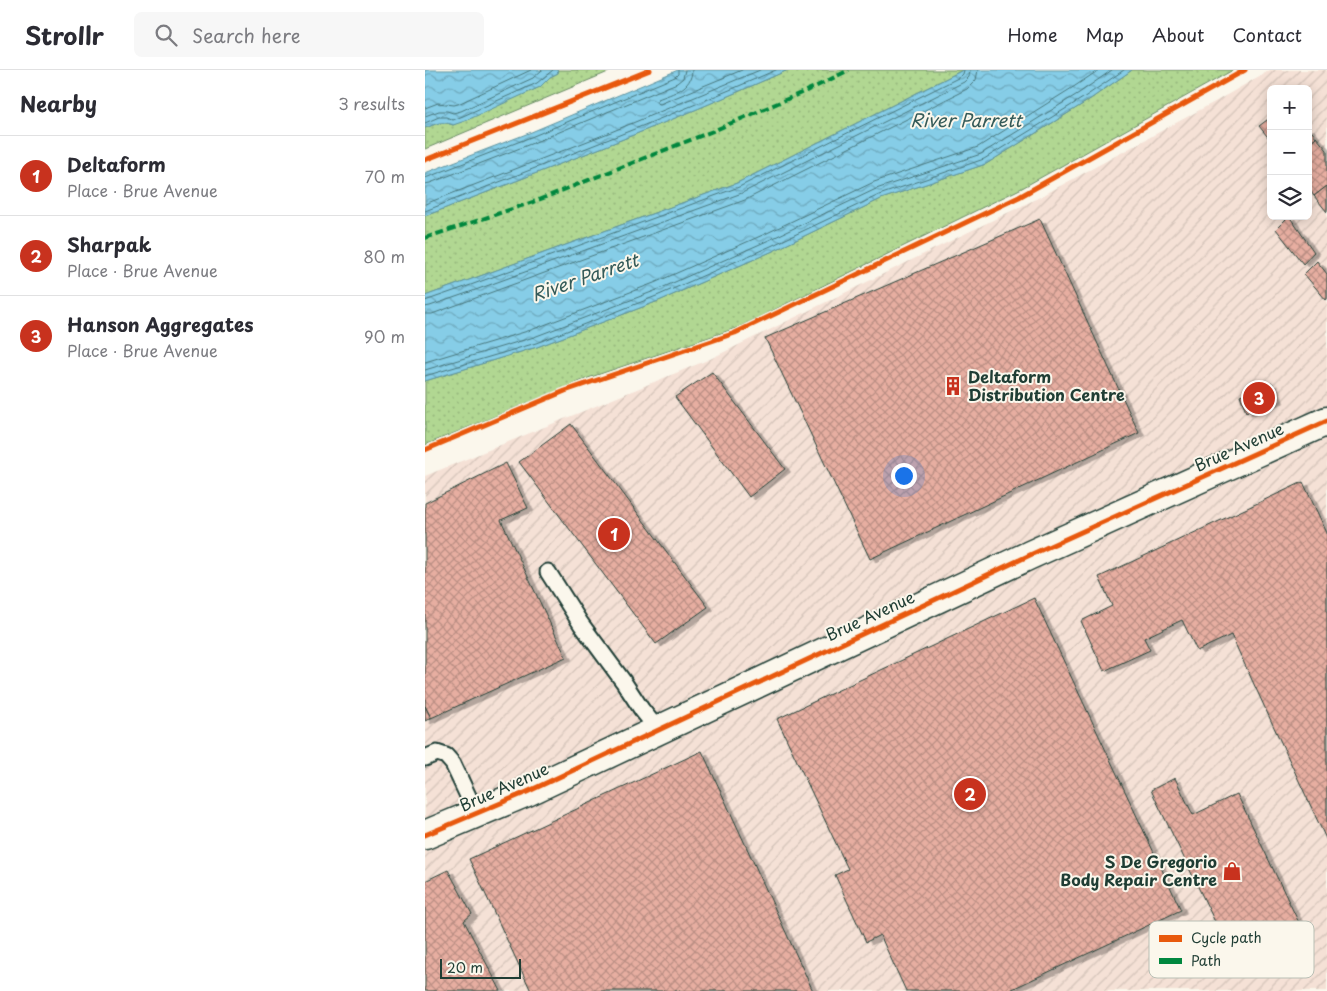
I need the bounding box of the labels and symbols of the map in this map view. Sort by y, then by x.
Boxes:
water label: River Parrett [910,106,1023,133]
water label: River Parrett [527,245,643,307]
place label: Deltaform Distribution Centre [968,364,1125,406]
building icon: Deltaform Distribution Centre [942,375,964,397]
pin: 3 [1243,379,1275,417]
street label: Brue Avenue [1190,416,1287,476]
your location [891,463,917,489]
pin: 1 [598,515,630,553]
street label: Brue Avenue [821,584,918,646]
street label: Brue Avenue [455,756,552,816]
pin: 2 [954,775,986,813]
place label: S De Gregorio Body Repair Centre [1060,849,1217,891]
shop icon: S De Gregorio Body Repair Centre [1221,860,1243,882]
legend [1149,921,1314,978]
text: Cycle path [1191,927,1262,948]
text: Path [1191,950,1221,971]
scale bar [440,956,521,979]

